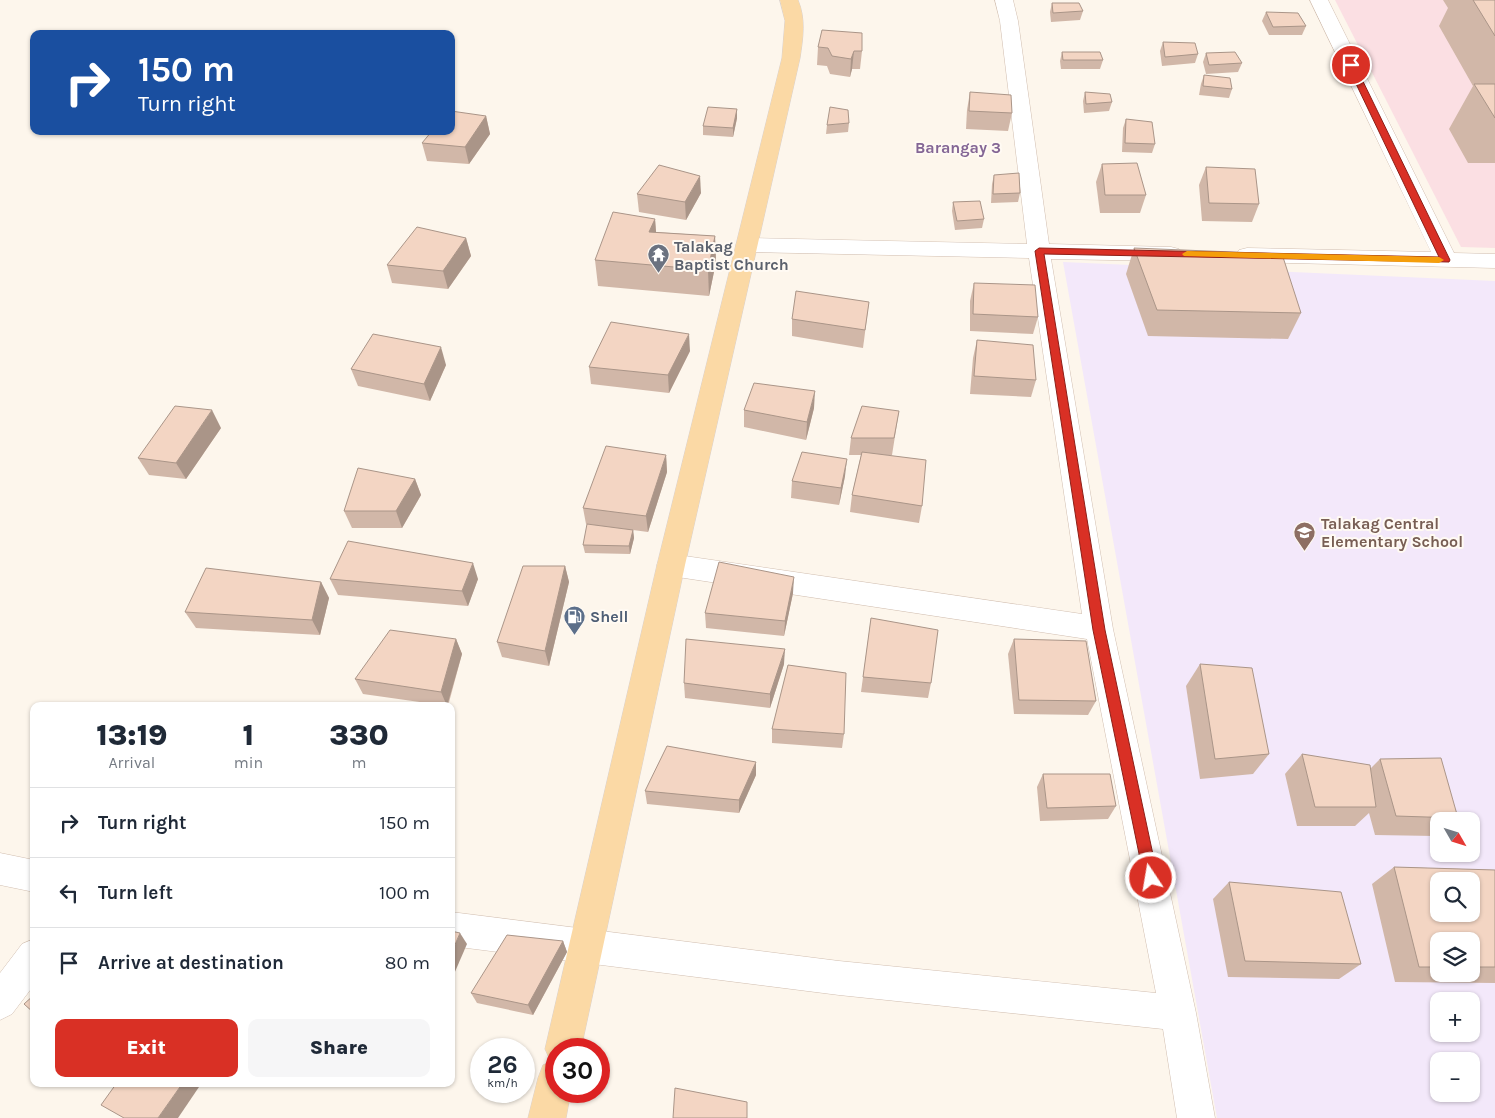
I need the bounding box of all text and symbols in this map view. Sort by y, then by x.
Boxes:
pin [1330,44,1372,86]
text: 150 m [138,49,235,90]
icon: right [55,50,120,115]
icon: arrive [1337,51,1365,79]
text: Turn right [138,91,236,117]
district label: Barangay 3 [915,138,1001,157]
place label: Talakag Baptist Church [674,237,789,274]
temple icon: Talakag Baptist Church [646,243,670,274]
place label: Talakag Central Elementary School [1321,514,1463,551]
school or university icon: Talakag Central Elementary School [1293,520,1317,551]
fuel station icon: Shell [562,604,586,635]
place label: Shell [590,607,628,626]
text: 13:19 [96,717,167,753]
text: 1 [243,717,254,753]
text: 330 [329,717,389,753]
text: Arrival [108,753,155,772]
text: min [234,753,263,772]
text: m [352,753,367,772]
icon: right [55,809,83,837]
text: Turn right [98,812,187,834]
text: 150 m [379,812,430,834]
north arrow [1430,812,1480,862]
map controls [1430,812,1480,1102]
position arrow [1124,851,1176,903]
button: search [1430,872,1480,922]
icon: left [55,879,83,907]
text: Turn left [98,882,173,904]
text: 100 m [379,882,430,904]
button: layers [1430,932,1480,982]
icon: arrive [55,949,83,977]
text: Arrive at destination [98,952,284,974]
text: 80 m [385,952,430,974]
button: + [1430,992,1480,1042]
button: Exit [55,1019,238,1077]
button: Share [248,1019,430,1077]
speed limit sign: 30 [545,1038,610,1103]
text: 26 [487,1050,518,1079]
button: − [1430,1052,1480,1102]
text: km/h [487,1076,518,1090]

